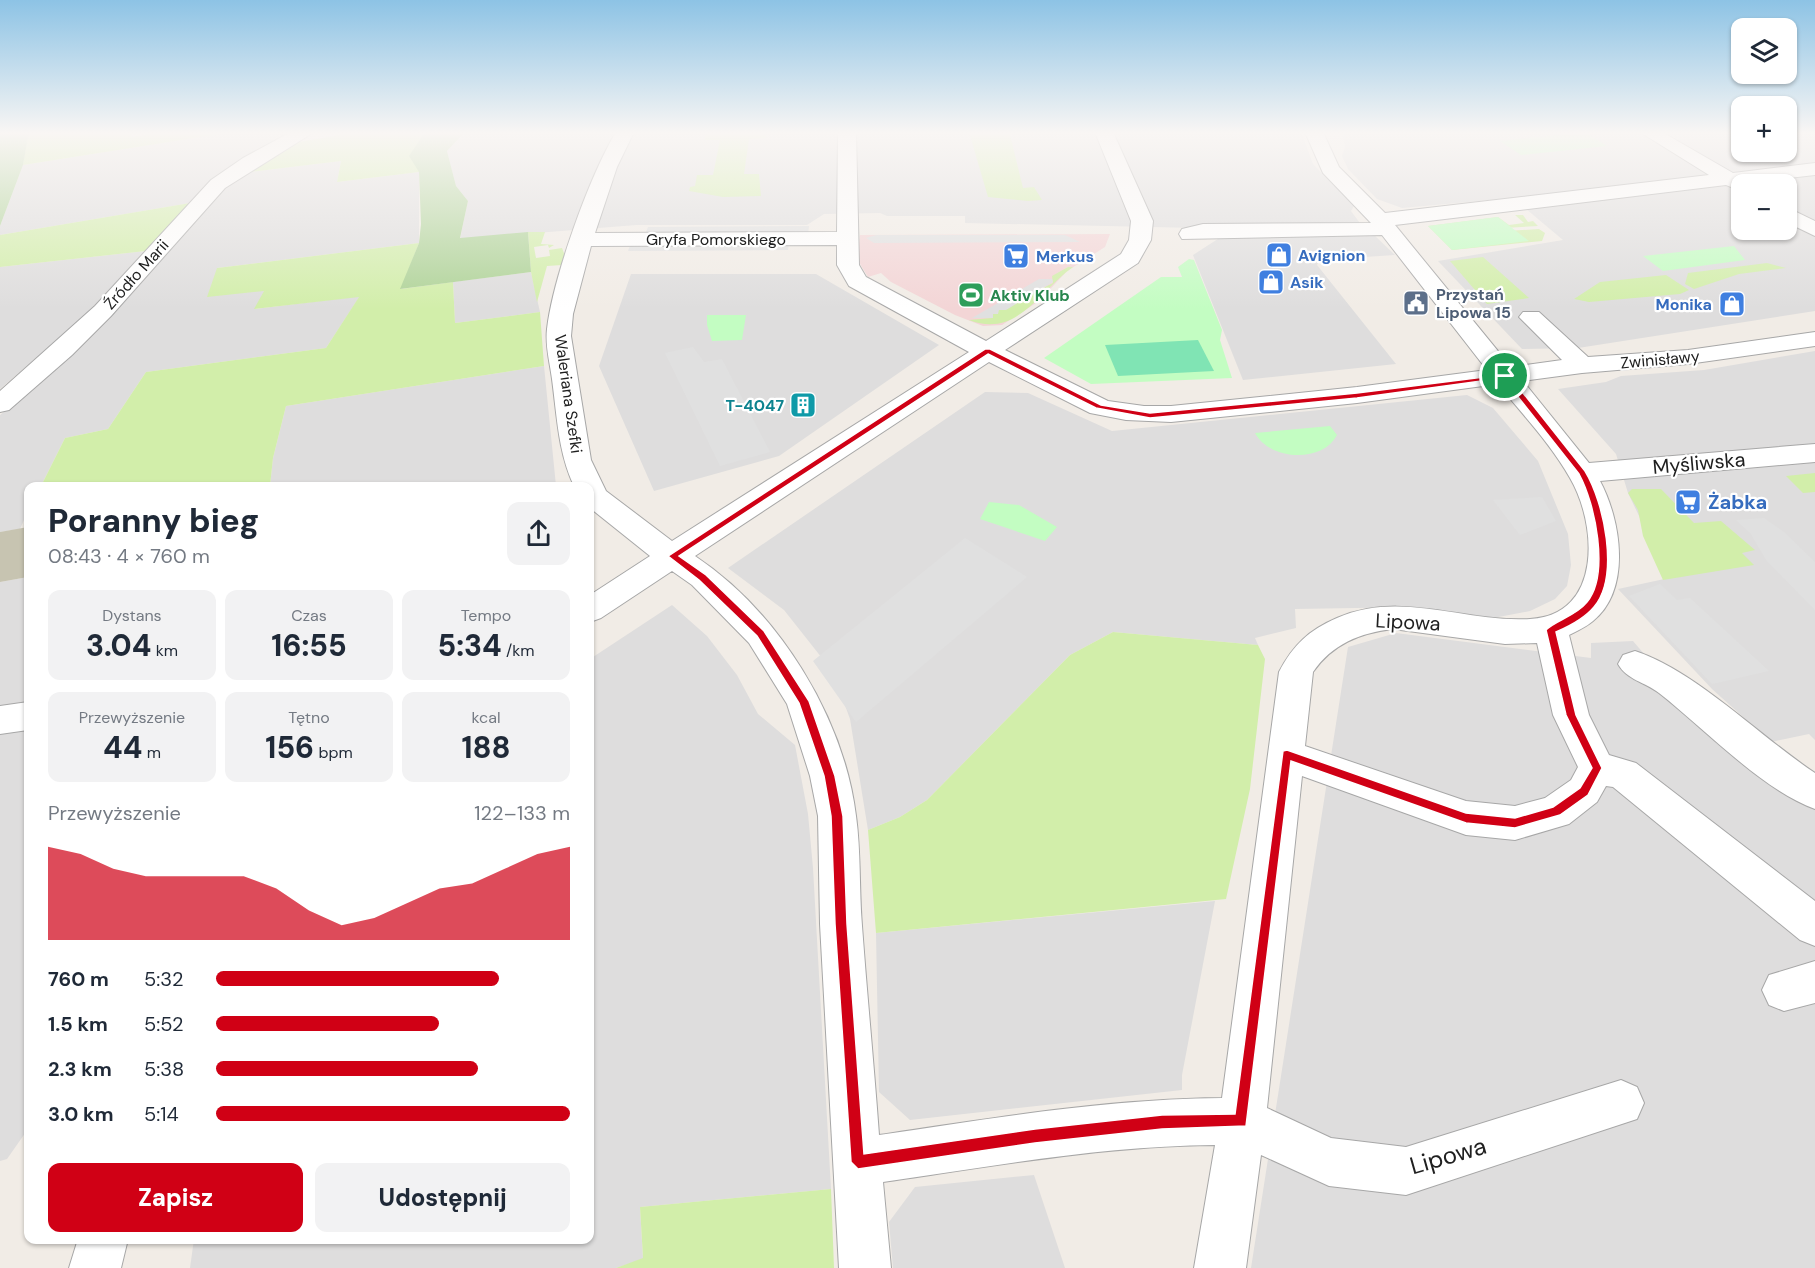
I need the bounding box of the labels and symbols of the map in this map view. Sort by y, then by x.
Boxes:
street label: Gryfa Pomorskiego [646,229,786,250]
street label: Źródło Marii [99,235,173,314]
shop icon: Avignion [1264,240,1294,270]
supermarket icon: Merkus [1001,241,1031,271]
place label: Avignion [1298,245,1365,266]
place label: Merkus [1036,246,1094,267]
shop icon: Asik [1256,267,1286,297]
place label: Asik [1290,272,1324,293]
sports icon: Aktiv Klub [956,280,986,310]
place label: Przystań Lipowa 15 [1436,284,1511,323]
place label: Aktiv Klub [990,285,1070,306]
public building icon: Przystań Lipowa 15 [1401,288,1431,318]
shop icon: Monika [1717,289,1747,319]
place label: Monika [1655,294,1712,315]
street label: Waleriana Szefki [550,333,587,455]
street label: Zwinisławy [1620,346,1701,373]
pin [1479,350,1530,401]
building icon: T-4047 [788,390,818,420]
place label: T-4047 [725,395,784,416]
street label: Myśliwska [1652,446,1746,480]
supermarket icon: Żabka [1673,487,1703,517]
place label: Żabka [1708,489,1767,515]
street label: Lipowa [1375,607,1441,637]
street label: Lipowa [1406,1130,1490,1181]

